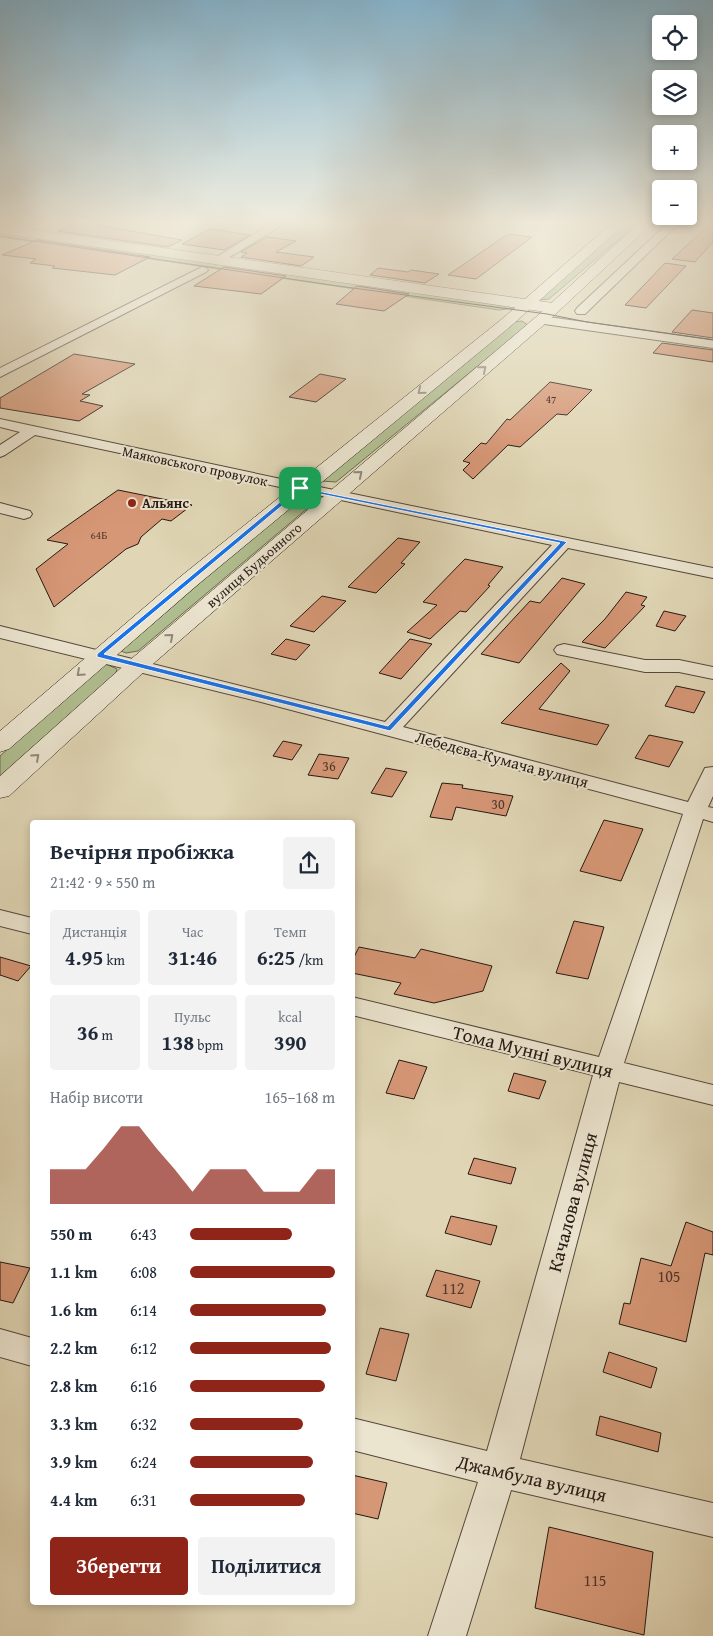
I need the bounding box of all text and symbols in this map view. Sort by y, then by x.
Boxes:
map controls [652,15,697,225]
button: locate [652,15,697,60]
button: layers [652,70,697,115]
button: + [652,125,697,170]
button: − [652,180,697,225]
one-way arrow [478,366,487,375]
one-way arrow [417,385,427,394]
house number: 47 [546,391,556,407]
street label: Маяковського провулок [120,441,270,491]
pin [279,467,321,509]
one-way arrow [354,471,363,480]
icon: arrive [286,474,314,502]
place label: Альянс [142,493,189,513]
marker: Альянс [126,497,138,509]
street label: вулиця Будьонного [202,518,306,612]
house number: 64Б [91,527,107,543]
one-way arrow [164,634,173,643]
one-way arrow [76,667,85,676]
street label: Лебедєва-Кумача вулиця [413,724,591,794]
one-way arrow [30,754,39,763]
house number: 36 [322,756,336,776]
house number: 30 [491,794,505,814]
text: Вечірня пробіжка [50,835,234,867]
button: share [283,837,335,889]
text: 21:42 · 9 × 550 m [50,870,155,894]
text: Дистанція [63,922,127,942]
text: Час [182,922,203,942]
text: Темп [274,922,306,942]
text: 4.95 [65,942,103,973]
text: 31:46 [168,942,217,973]
text: 6:25 [257,942,295,973]
text: km [103,950,125,970]
text: /km [295,950,324,970]
text: Пульс [174,1007,211,1027]
text: kcal [278,1007,302,1027]
text: 36 [77,1017,98,1048]
street label: Тома Мунні вулиця [450,1018,617,1085]
text: m [98,1025,113,1045]
text: 138 [162,1027,194,1058]
text: 390 [274,1027,306,1058]
text: bpm [194,1035,223,1055]
text: Набір висоти [50,1085,143,1109]
text: 165–168 m [265,1085,335,1109]
street label: Качалова вулиця [540,1129,604,1275]
text: 550 m [50,1222,92,1246]
text: 6:43 [130,1222,157,1246]
text: 1.1 km [50,1260,97,1284]
text: 6:08 [130,1260,157,1284]
house number: 105 [657,1264,681,1288]
house number: 112 [441,1276,465,1300]
text: 1.6 km [50,1298,97,1322]
text: 6:14 [130,1298,157,1322]
text: 2.2 km [50,1336,97,1360]
text: 6:12 [130,1336,157,1360]
text: 2.8 km [50,1374,97,1398]
text: 6:16 [130,1374,157,1398]
text: 3.3 km [50,1412,97,1436]
text: 6:32 [130,1412,157,1436]
street label: Джамбула вулиця [453,1447,610,1509]
text: 3.9 km [50,1450,97,1474]
text: 6:24 [130,1450,157,1474]
text: 4.4 km [50,1488,97,1512]
text: 6:31 [130,1488,157,1512]
button: Зберегти [50,1537,188,1595]
button: Поділитися [198,1537,335,1595]
house number: 115 [583,1568,607,1592]

